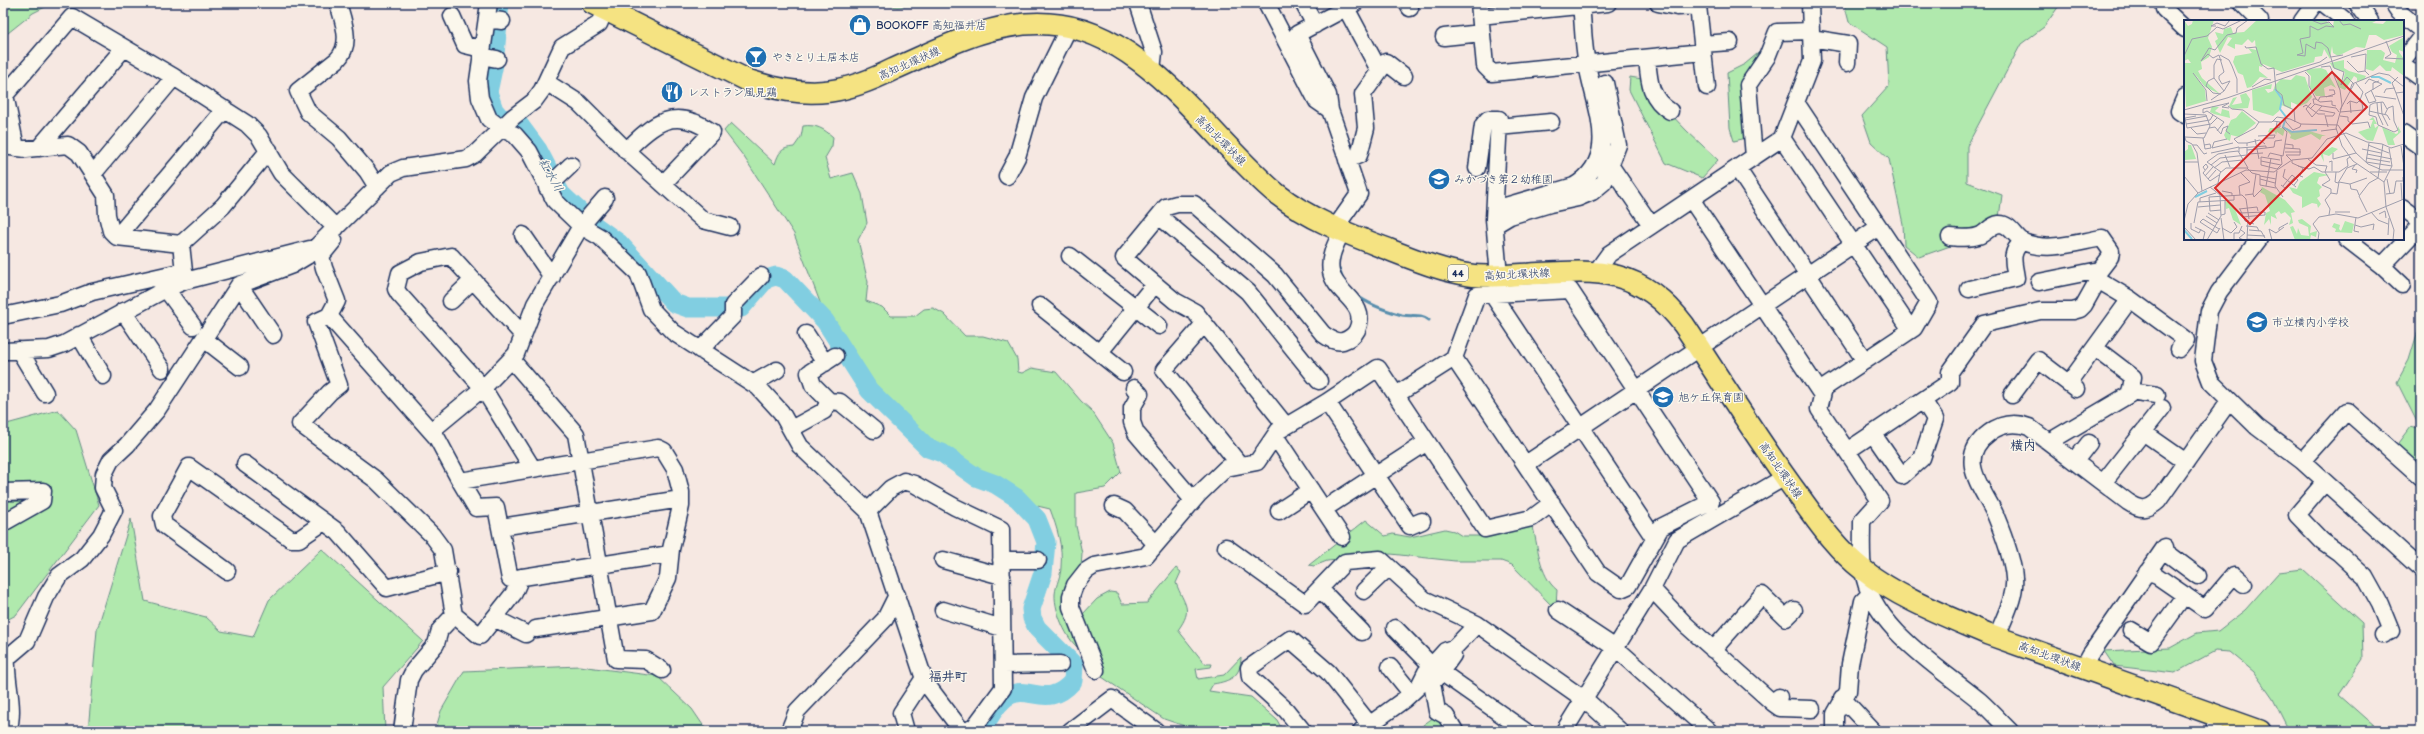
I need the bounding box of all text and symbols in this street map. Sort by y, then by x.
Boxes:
shop icon: BOOKOFF 高知福井店 [847,12,873,38]
place label: BOOKOFF 高知福井店 [876,19,987,32]
inset map [2184,20,2404,240]
bar icon: やきとり土居本店 [743,44,769,70]
street label: 高知北環状線 [876,44,942,83]
place label: やきとり土居本店 [772,51,860,64]
restaurant icon: レストラン風見鶏 [659,79,685,105]
place label: レストラン風見鶏 [688,86,777,99]
street label: 高知北環状線 [1193,112,1249,168]
water label: 紅水川 [535,156,566,195]
school or university icon: みかづき第２幼稚園 [1426,166,1452,192]
place label: みかづき第２幼稚園 [1454,173,1553,186]
road number: 44 [1448,265,1468,281]
street label: 高知北環状線 [1484,266,1550,283]
school or university icon: 市立横内小学校 [2244,309,2270,335]
place label: 市立横内小学校 [2272,316,2349,329]
school or university icon: 旭ケ丘保育園 [1650,384,1676,410]
place label: 旭ケ丘保育園 [1678,391,1744,404]
district label: 横内 [2010,438,2036,454]
street label: 高知北環状線 [1756,440,1805,501]
street label: 高知北環状線 [2017,639,2083,674]
district label: 福井町 [928,669,968,685]

